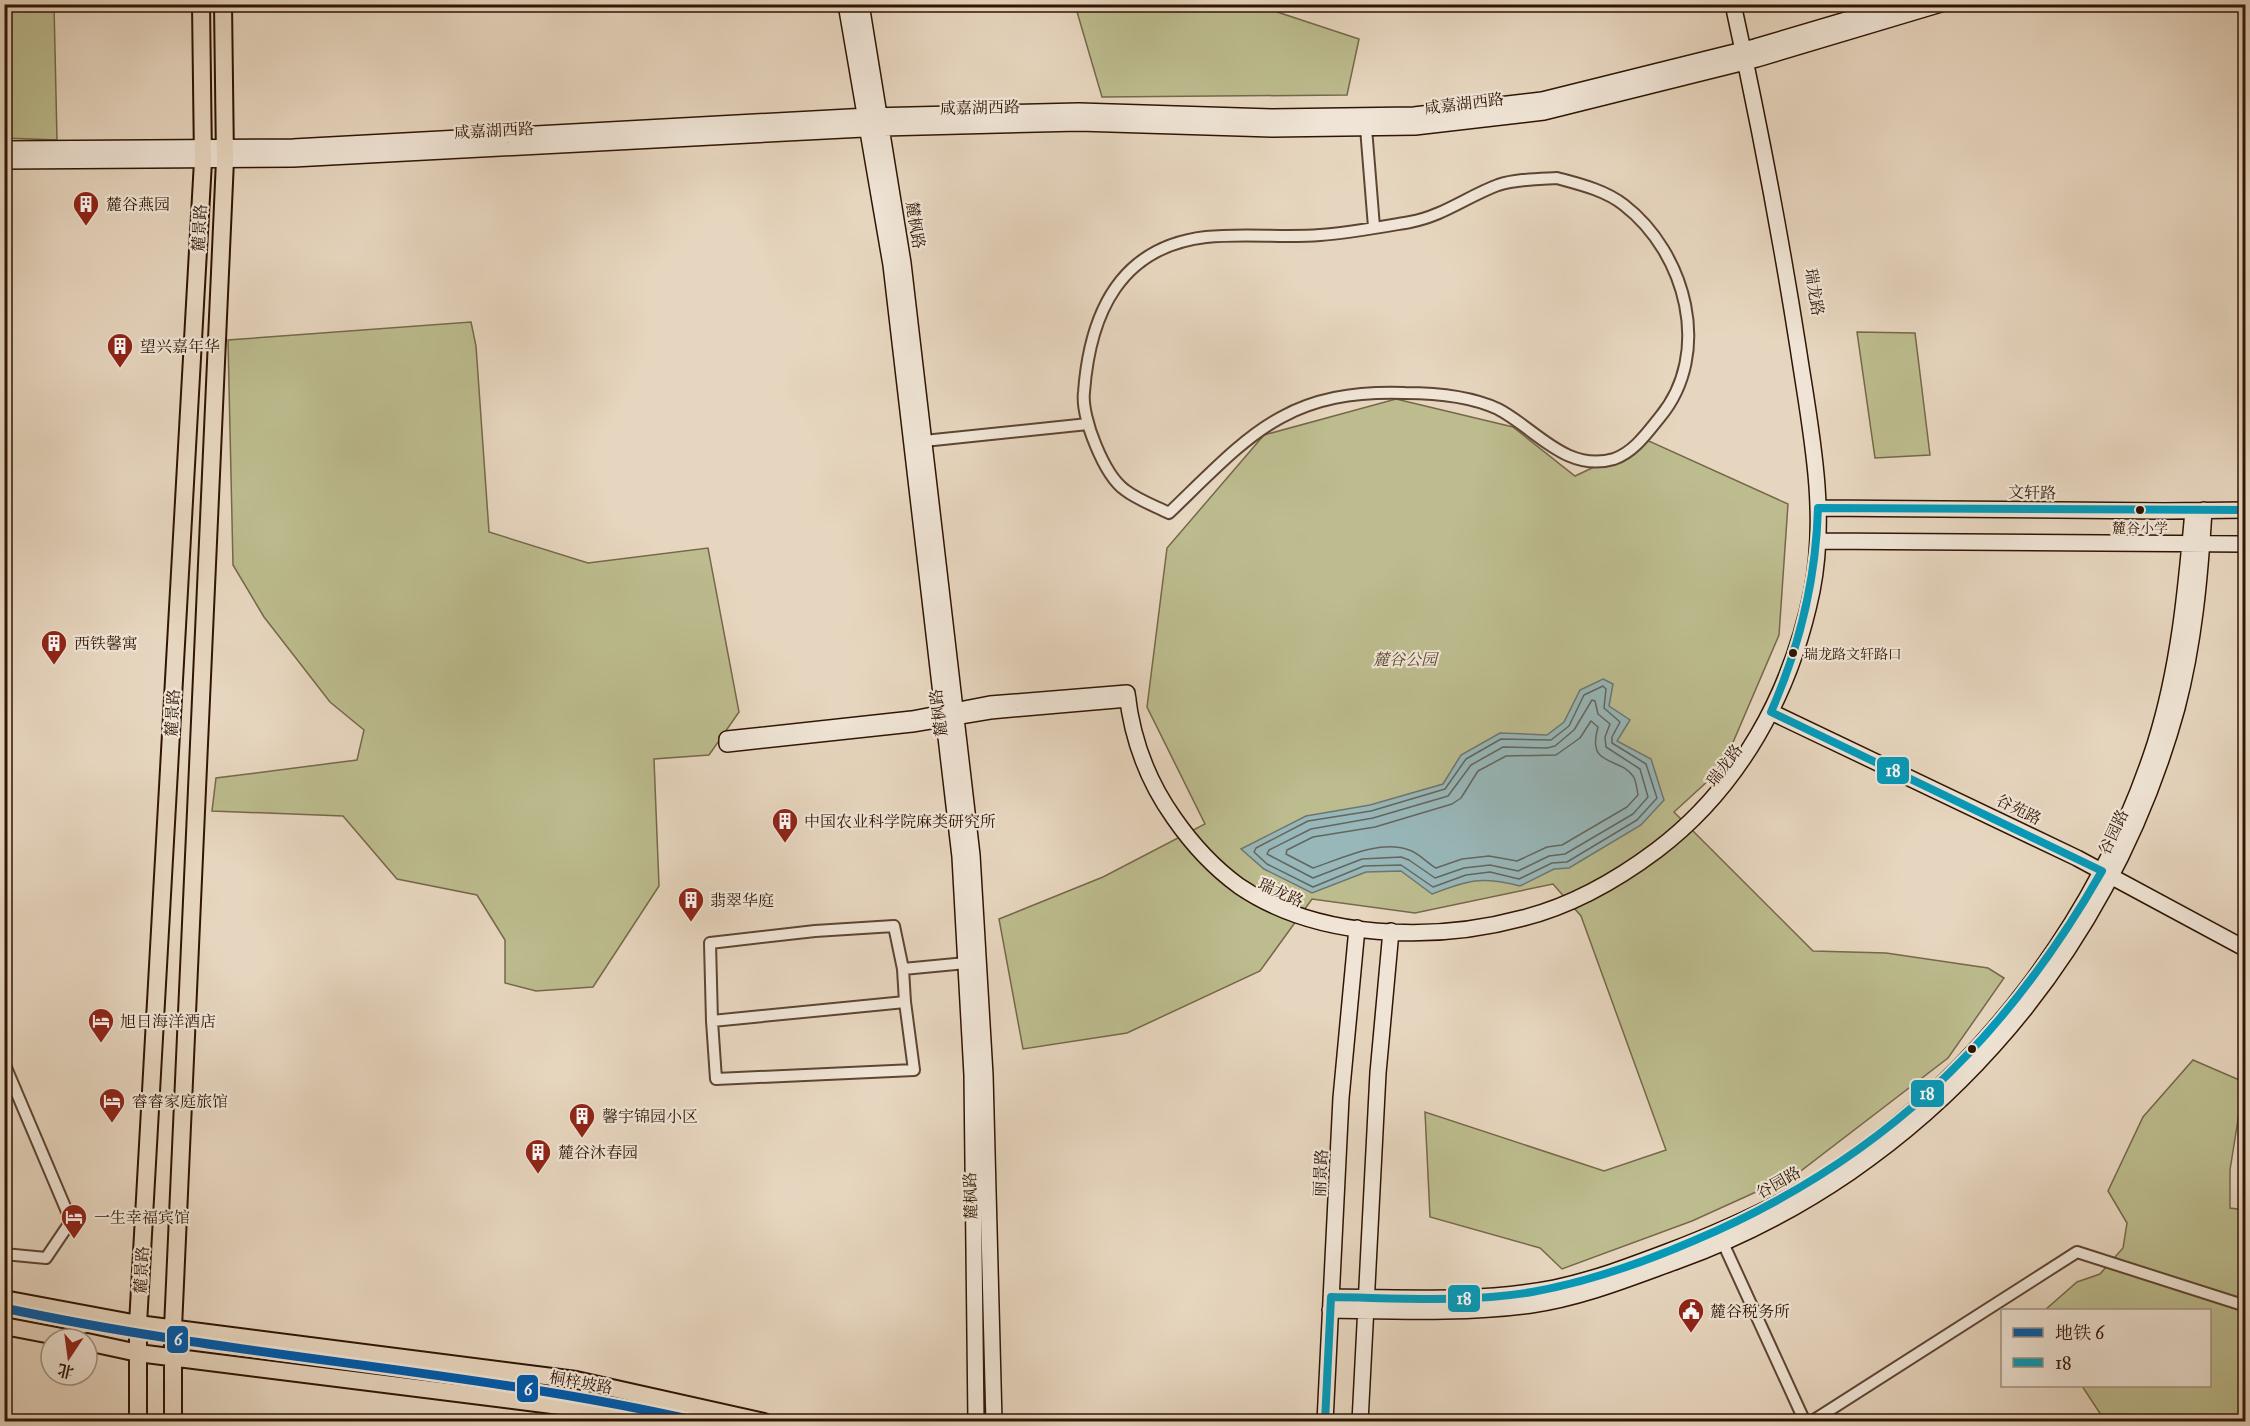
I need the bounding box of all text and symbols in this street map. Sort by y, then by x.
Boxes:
street label: 咸嘉湖西路 [1423,89,1505,118]
street label: 咸嘉湖西路 [940,97,1020,118]
street label: 咸嘉湖西路 [454,119,534,142]
building icon: 麓谷燕园 [71,189,101,227]
place label: 麓谷燕园 [106,195,170,214]
street label: 麓枫路 [902,200,929,250]
street label: 麓景路 [189,204,210,252]
street label: 瑞龙路 [1801,267,1828,317]
building icon: 望兴嘉年华 [105,331,135,369]
place label: 望兴嘉年华 [140,337,220,356]
street label: 文轩路 [2008,483,2056,502]
marker: 麓谷小学 [2134,504,2146,516]
place label: 麓谷小学 [2112,520,2168,537]
building icon: 西铁馨寓 [39,628,69,666]
place label: 西铁馨寓 [74,634,138,653]
place label: 瑞龙路文轩路口 [1804,646,1902,663]
marker: 瑞龙路文轩路口 [1787,647,1799,659]
park label: 麓谷公园 [1373,650,1440,669]
street label: 麓枫路 [926,688,951,738]
street label: 麓景路 [162,689,183,737]
street label: 瑞龙路 [1702,740,1746,790]
line badge: 18 [1876,756,1910,785]
text: 18 [1886,761,1900,780]
street label: 谷苑路 [1993,790,2045,829]
building icon: 中国农业科学院麻类研究所 [770,806,800,844]
street label: 谷园路 [2095,806,2132,858]
place label: 中国农业科学院麻类研究所 [804,812,996,831]
street label: 瑞龙路 [1255,874,1307,911]
building icon: 翡翠华庭 [676,885,706,923]
place label: 翡翠华庭 [710,891,774,910]
hotel icon: 旭日海洋酒店 [86,1006,116,1044]
place label: 旭日海洋酒店 [120,1012,216,1031]
unlabelled marker [1966,1043,1978,1055]
line badge: 18 [1910,1079,1945,1108]
text: 18 [1920,1084,1934,1103]
hotel icon: 睿睿家庭旅馆 [97,1086,127,1124]
place label: 睿睿家庭旅馆 [132,1092,228,1111]
building icon: 馨宇锦园小区 [567,1101,597,1139]
place label: 馨宇锦园小区 [602,1107,698,1126]
building icon: 麓谷沐春园 [523,1137,553,1175]
place label: 麓谷沐春园 [558,1143,638,1162]
street label: 丽景路 [1310,1149,1331,1197]
street label: 谷园路 [1753,1162,1804,1202]
street label: 麓枫路 [960,1172,981,1220]
hotel icon: 一生幸福宾馆 [59,1202,89,1240]
place label: 一生幸福宾馆 [94,1208,190,1227]
street label: 麓景路 [131,1246,152,1294]
line badge: 18 [1447,1284,1481,1313]
text: 18 [1457,1289,1471,1308]
public building icon: 麓谷税务所 [1676,1296,1706,1334]
place label: 麓谷税务所 [1710,1302,1790,1321]
legend [2001,1309,2211,1387]
text: 地铁 6 [2055,1322,2105,1344]
line badge: 6 [166,1325,189,1354]
north arrow [39,1327,99,1387]
text: 6 [174,1330,183,1349]
text: 18 [2055,1352,2072,1374]
text: 北 [56,1360,76,1382]
street label: 桐梓坡路 [548,1368,614,1397]
line badge: 6 [516,1374,539,1403]
text: 6 [524,1380,533,1399]

